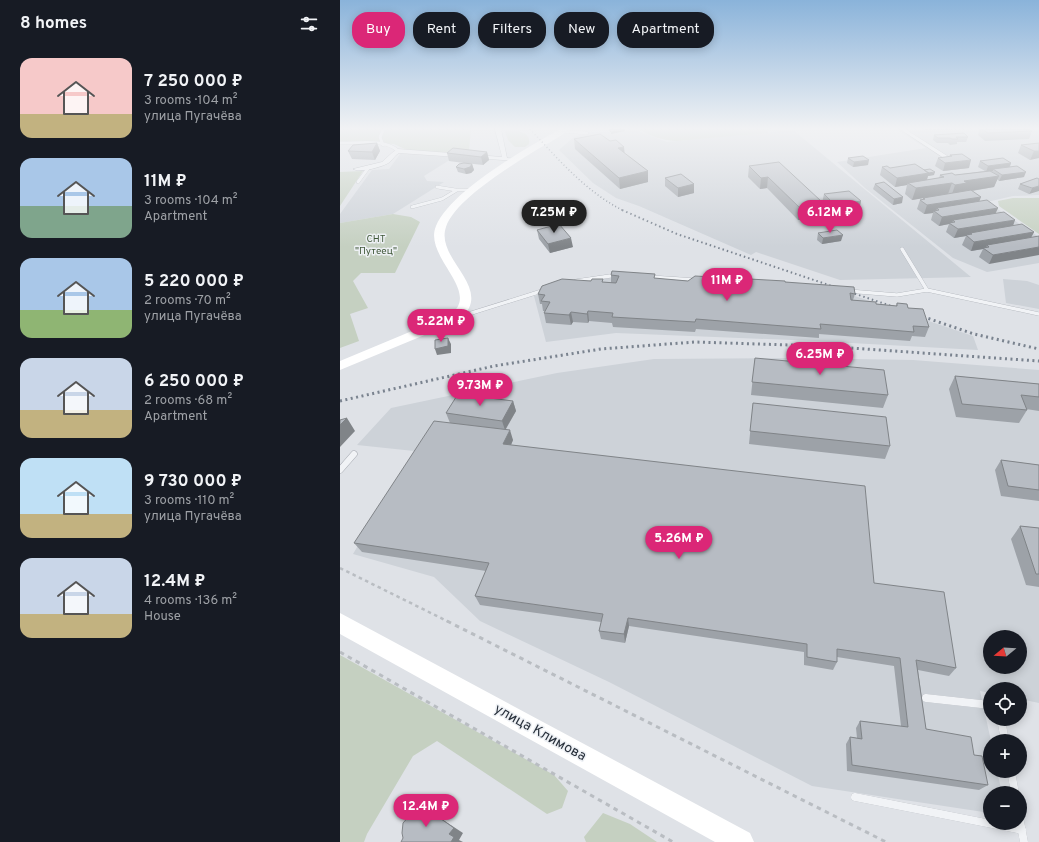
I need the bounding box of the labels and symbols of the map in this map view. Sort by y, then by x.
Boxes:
pin: 7.25M ₽ [517,200,591,234]
pin: 6.12M ₽ [793,200,867,234]
park label: СНТ "Путеец" [355,233,397,258]
pin: 11M ₽ [699,268,755,302]
pin: 5.22M ₽ [404,309,478,343]
pin: 6.25M ₽ [783,342,857,376]
pin: 9.73M ₽ [443,373,517,407]
pin: 5.26M ₽ [642,526,716,560]
north arrow [983,630,1027,674]
street label: улица Климова [491,701,589,765]
pin: 12.4M ₽ [389,794,463,828]

